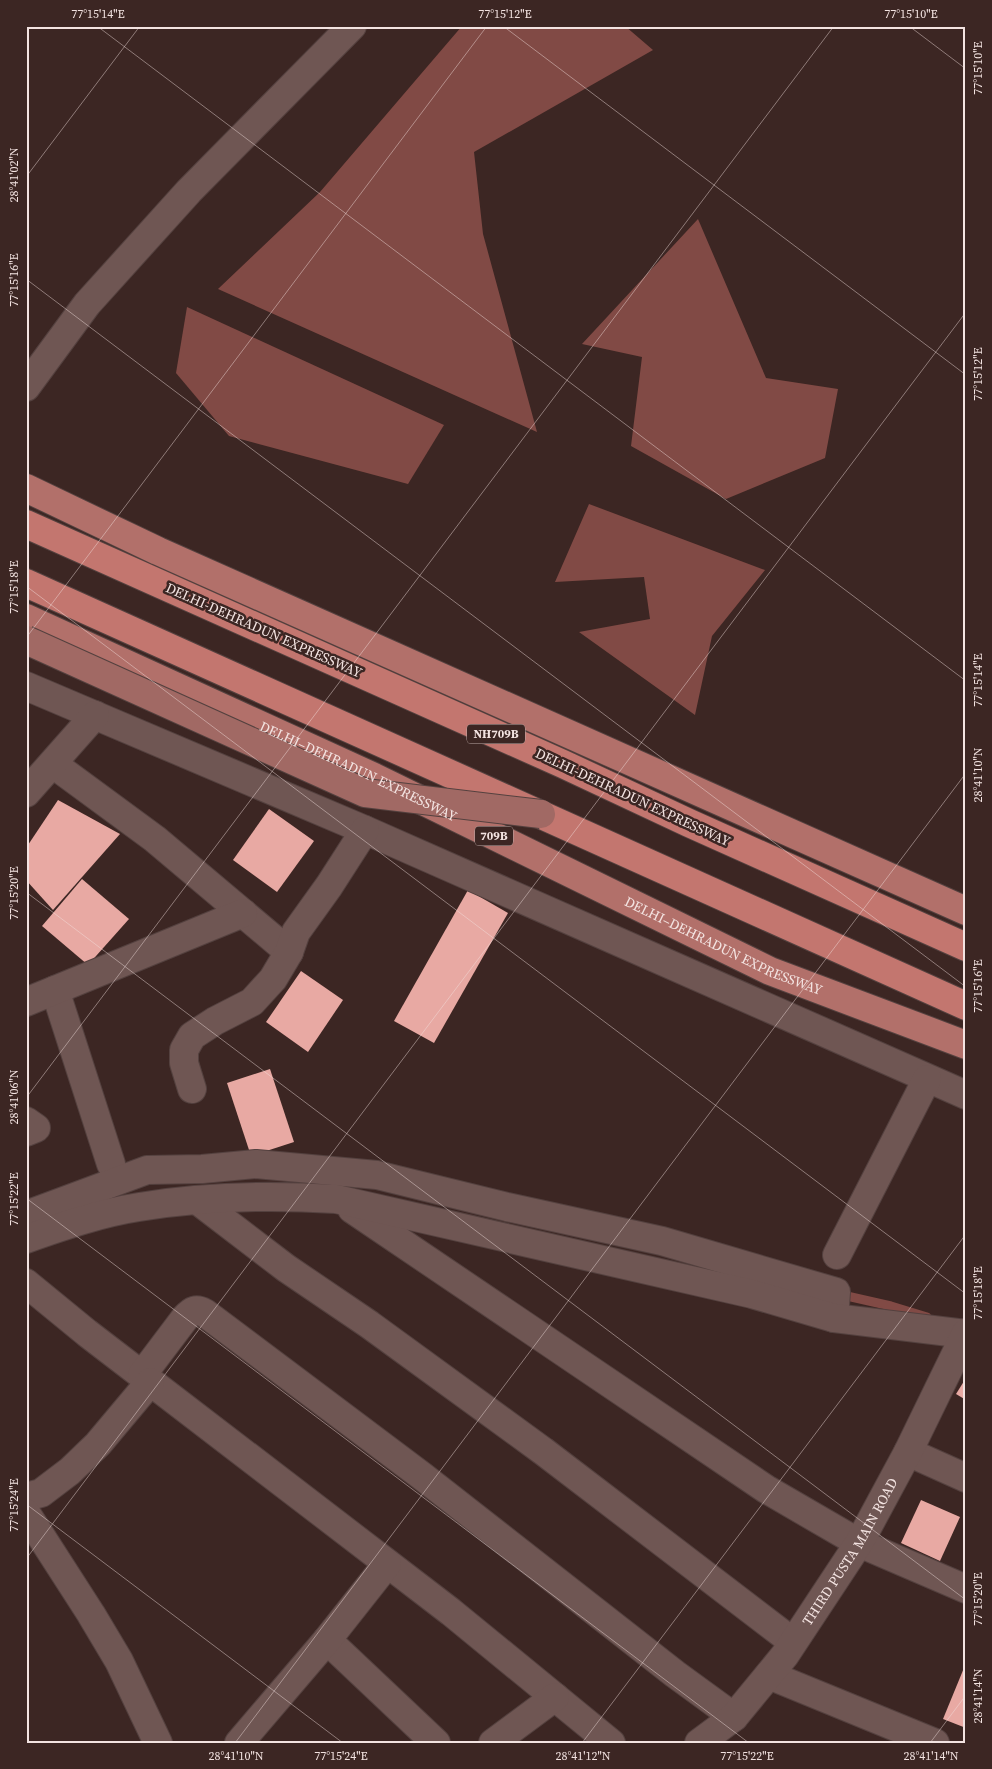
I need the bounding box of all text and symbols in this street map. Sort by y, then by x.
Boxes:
text: 77°15'14"E [71,6,125,22]
text: 77°15'12"E [478,6,532,22]
text: 77°15'10"E [884,6,938,22]
text: 77°15'10"E [970,41,986,95]
text: 28°41'02"N [6,147,22,203]
text: 77°15'16"E [6,253,22,307]
text: 77°15'12"E [970,347,986,401]
text: 77°15'18"E [6,560,22,614]
street label: DELHI-DEHRADUN EXPRESSWAY [163,578,366,683]
text: 77°15'14"E [970,653,986,707]
street label: DELHI–DEHRADUN EXPRESSWAY [256,716,461,826]
road number: NH709B [467,724,525,744]
street label: DELHI-DEHRADUN EXPRESSWAY [532,743,734,851]
text: 28°41'10"N [970,747,986,803]
road number: 709B [475,826,513,846]
text: 77°15'20"E [6,866,22,920]
street label: DELHI–DEHRADUN EXPRESSWAY [621,891,826,1000]
text: 77°15'16"E [970,959,986,1013]
text: 28°41'06"N [6,1069,22,1125]
text: 77°15'22"E [6,1172,22,1226]
text: 77°15'18"E [970,1266,986,1320]
street label: THIRD PUSTA MAIN ROAD [797,1474,902,1629]
text: 77°15'24"E [6,1478,22,1532]
text: 77°15'20"E [970,1572,986,1626]
text: 28°41'14"N [970,1668,986,1724]
text: 28°41'10"N [208,1748,264,1764]
text: 77°15'24"E [314,1748,368,1764]
text: 28°41'12"N [555,1748,611,1764]
text: 77°15'22"E [720,1748,774,1764]
text: 28°41'14"N [903,1748,959,1764]

